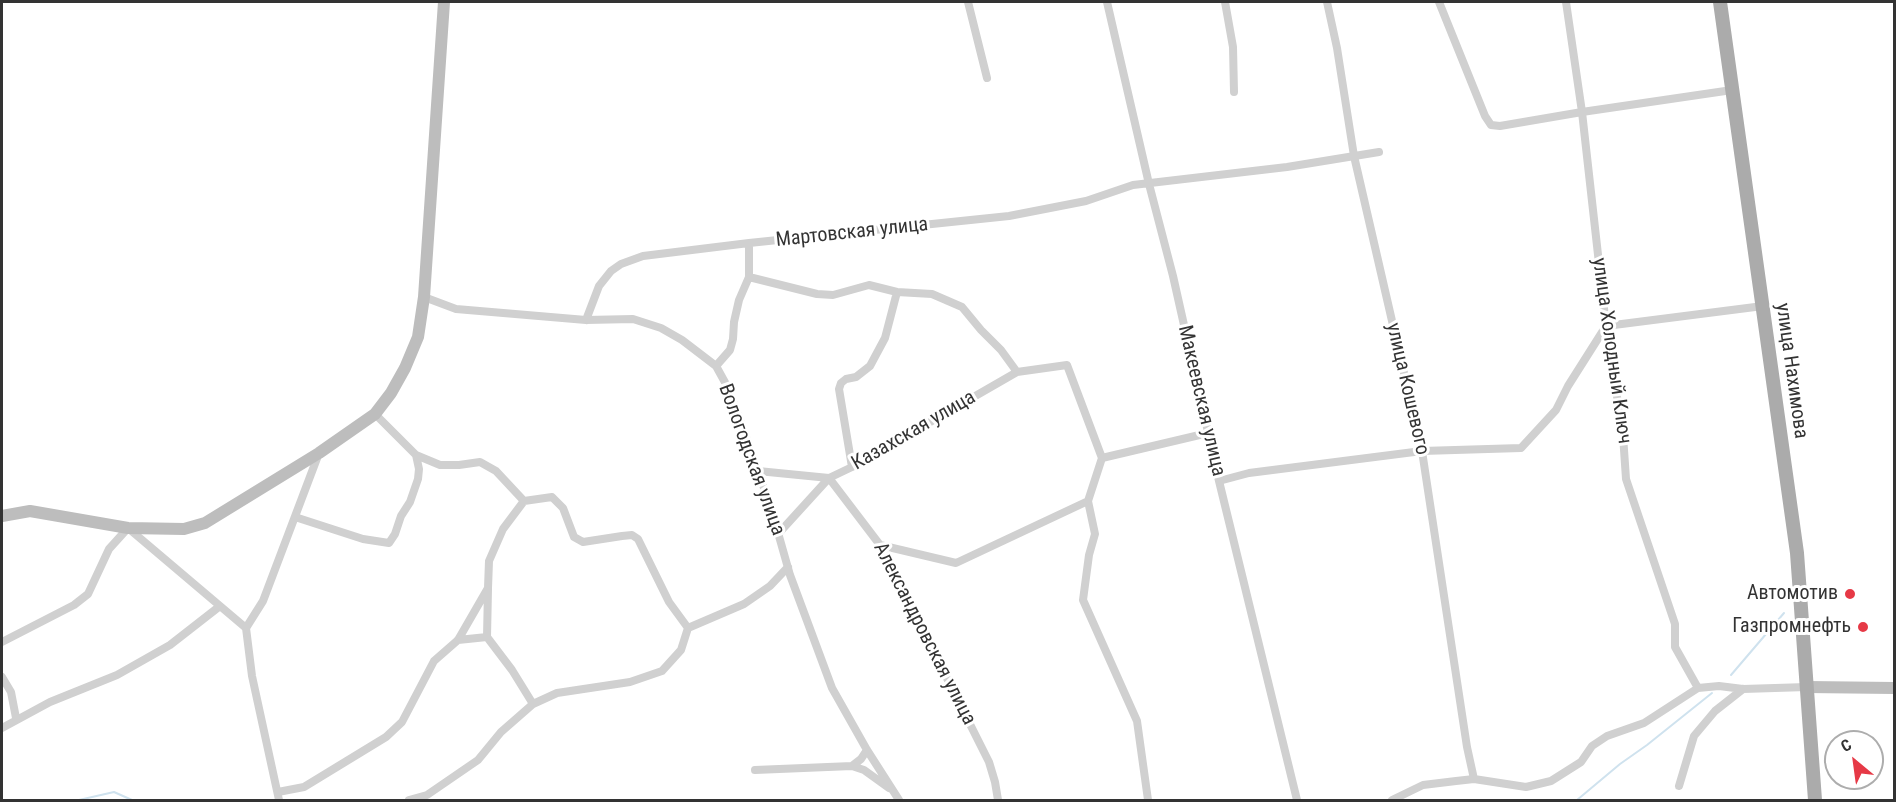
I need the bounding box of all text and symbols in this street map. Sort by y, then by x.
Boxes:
street label: Мартовская улица [775,213,929,253]
street label: улица Холодный Ключ [1586,256,1636,446]
street label: улица Нахимова [1770,302,1812,440]
street label: улица Кошевого [1380,321,1434,457]
street label: Макеевская улица [1172,323,1230,479]
street label: Вологодская улица [712,381,790,539]
street label: Казахская улица [848,386,980,476]
street label: Александровская улица [868,539,980,729]
place label: Автомотив [1747,582,1838,606]
marker: Автомотив [1843,587,1857,601]
place label: Газпромнефть [1732,615,1851,639]
marker: Газпромнефть [1856,620,1870,634]
north arrow [1824,730,1884,790]
text: С [1837,735,1855,756]

